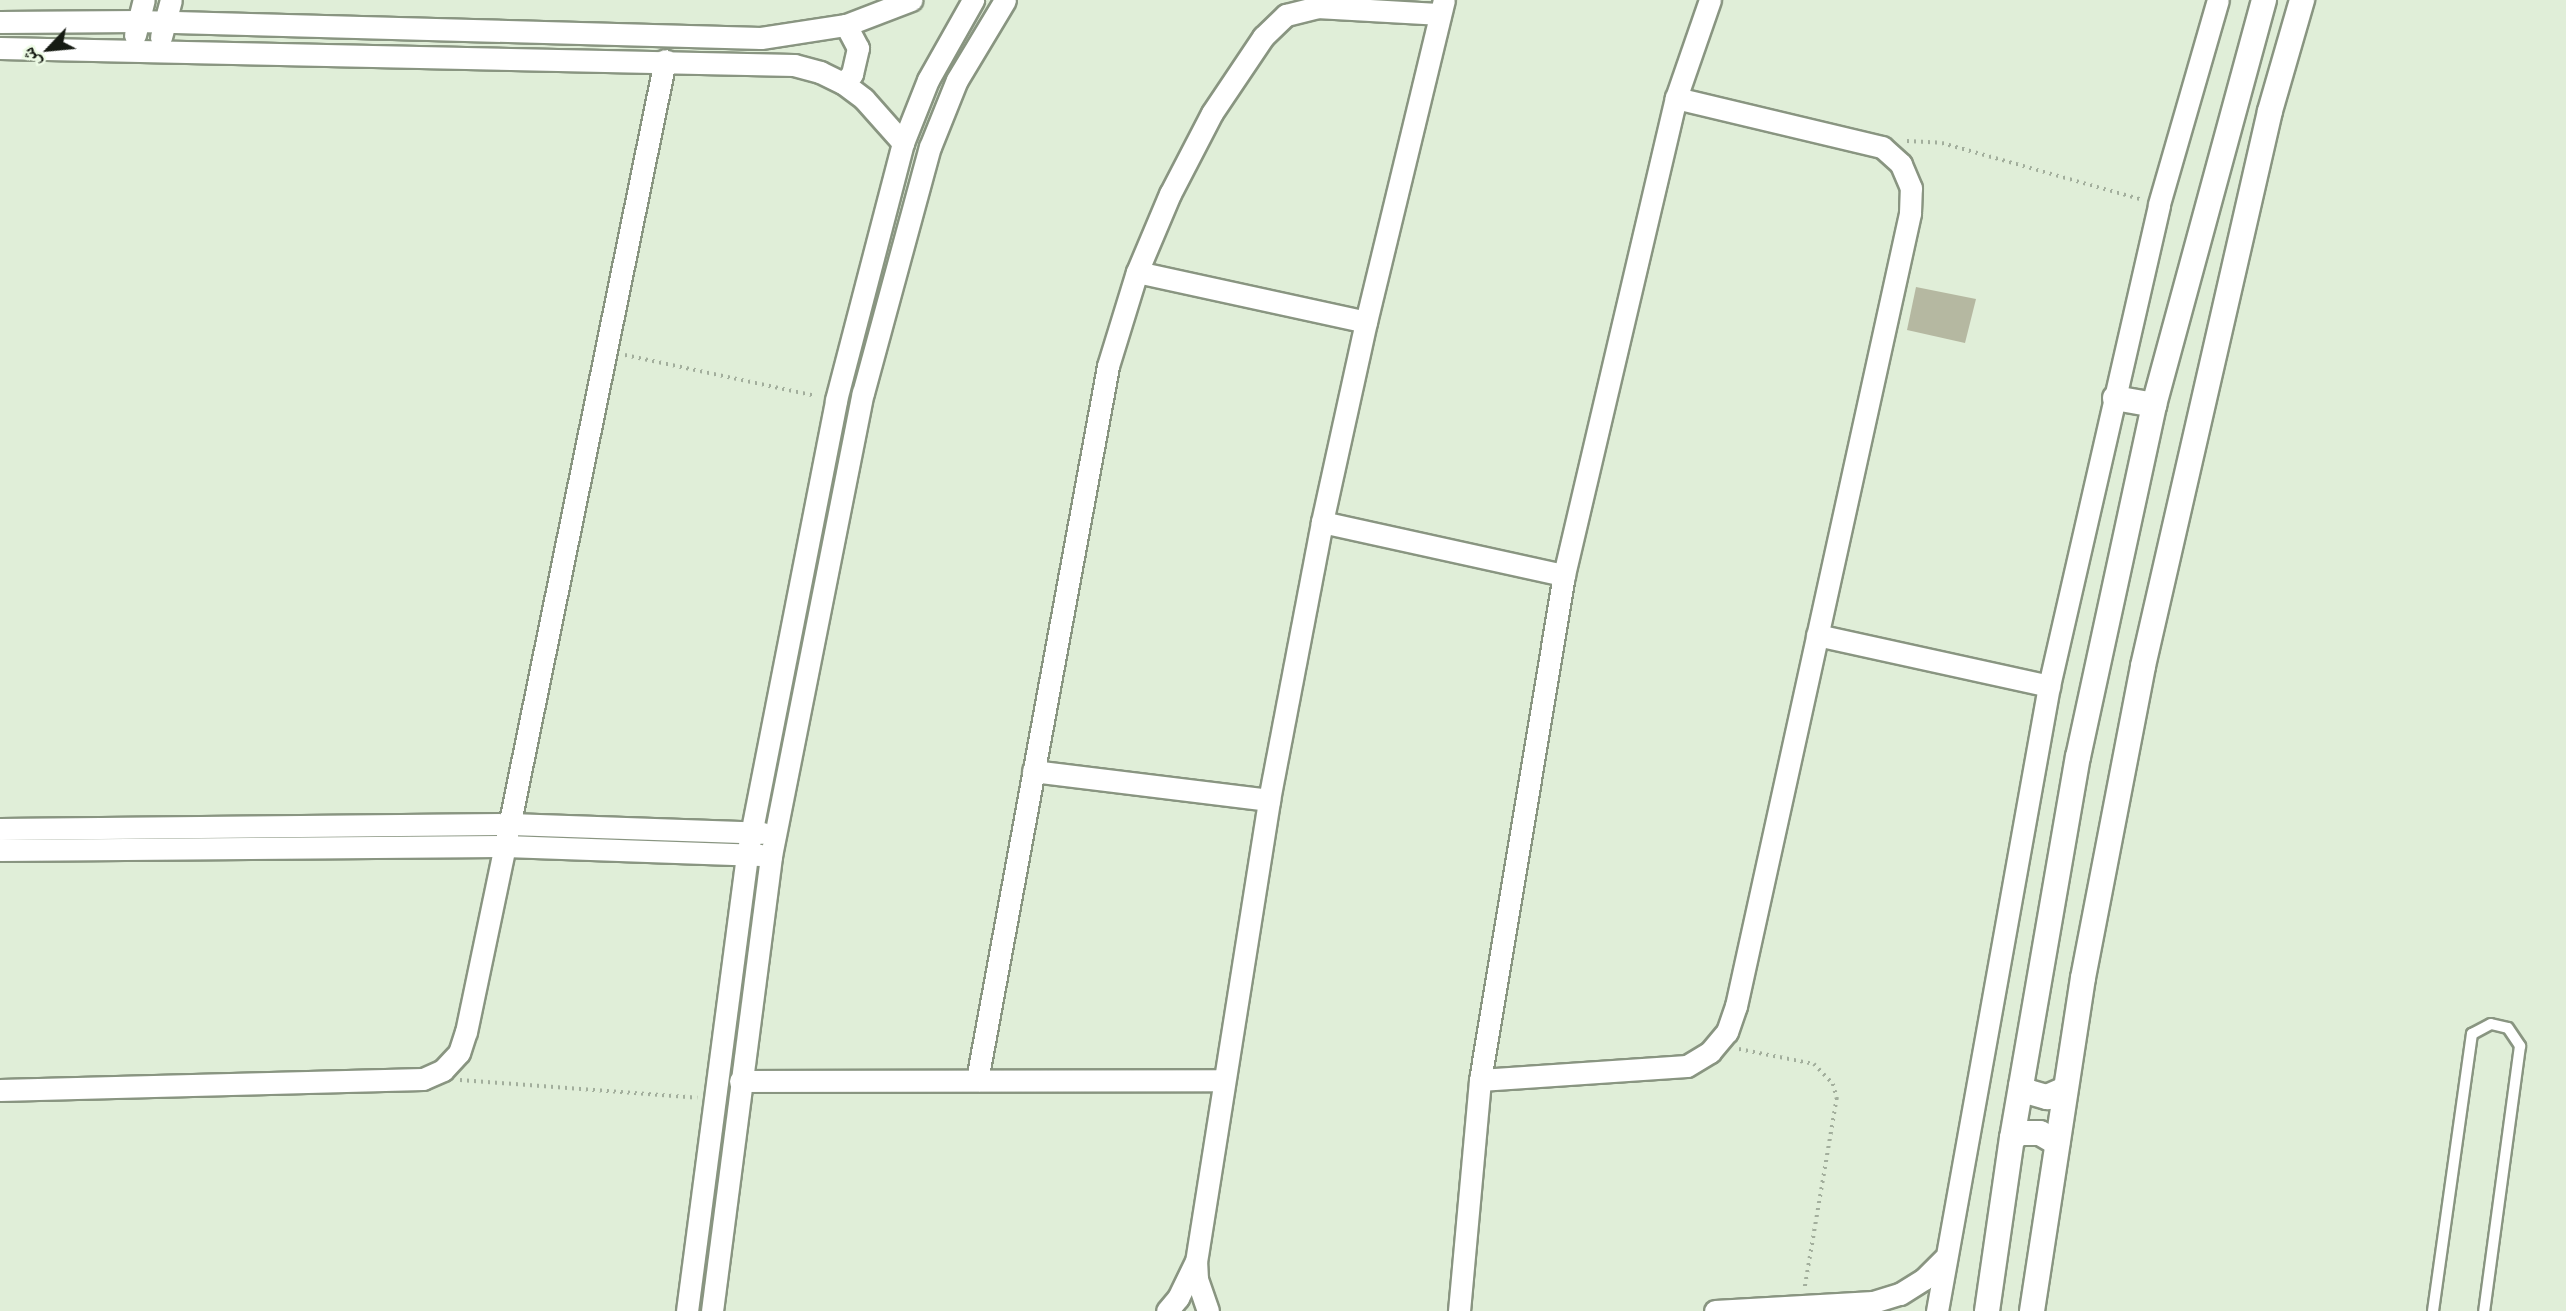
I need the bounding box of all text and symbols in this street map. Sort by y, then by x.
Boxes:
north arrow [14,14,84,84]
text: ش [15,44,44,73]

